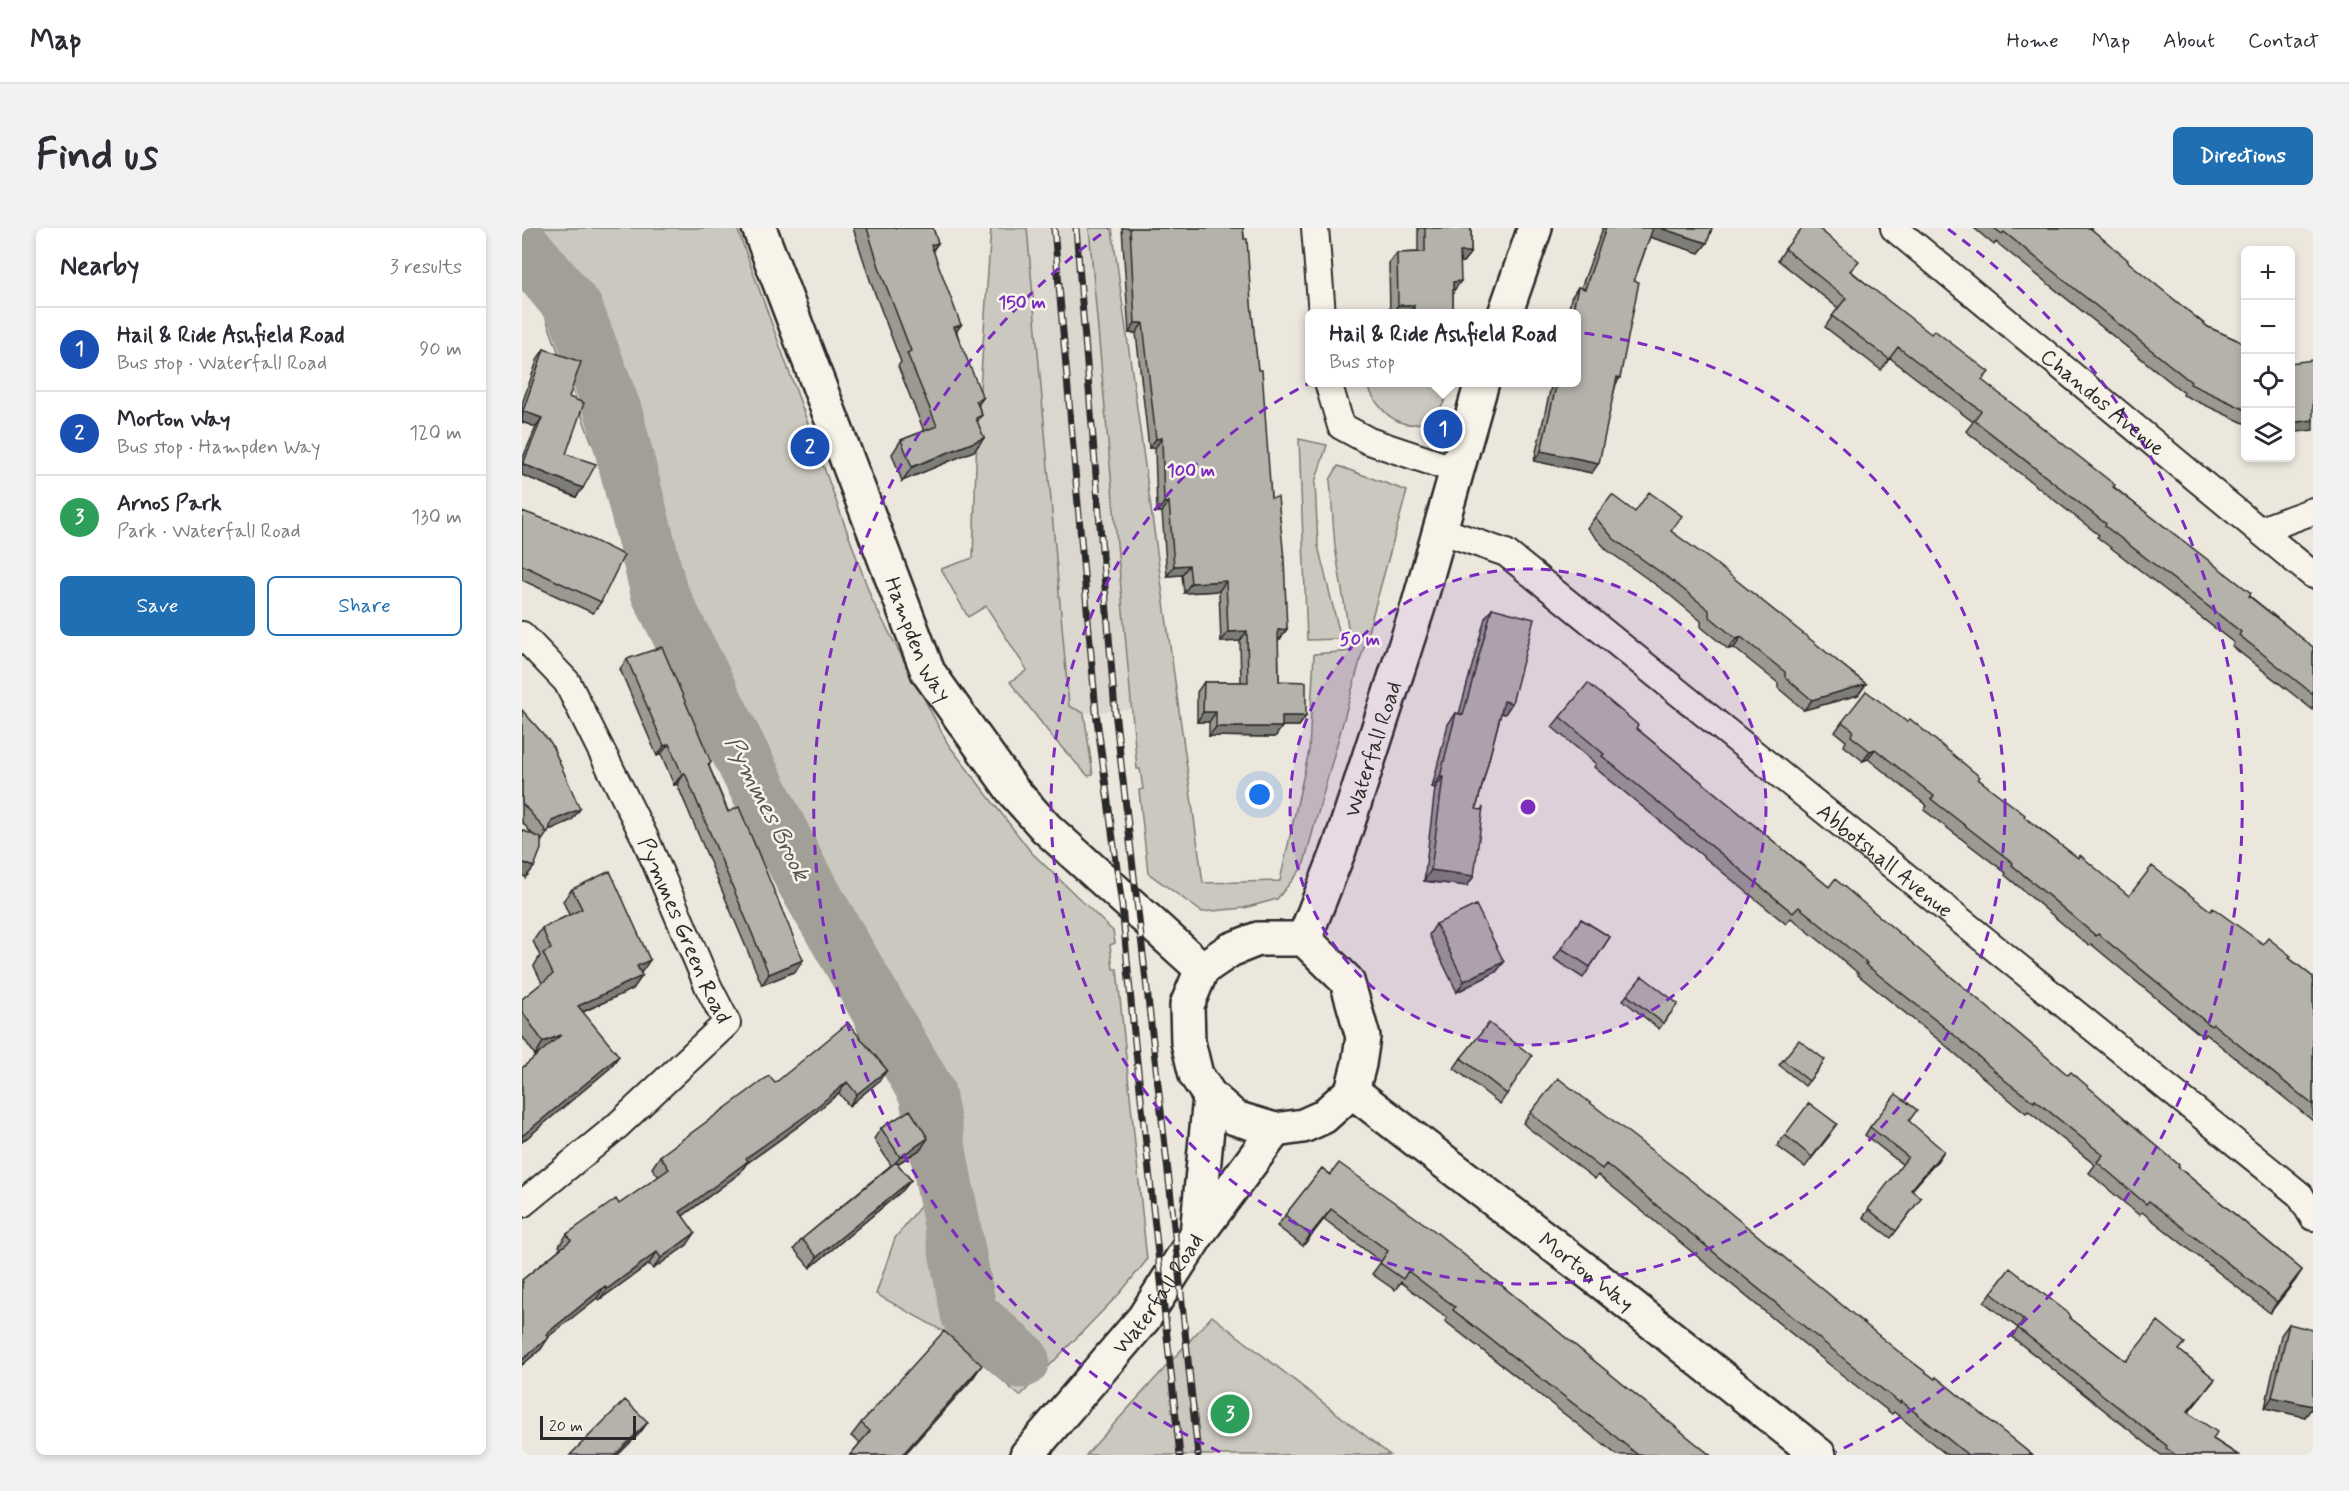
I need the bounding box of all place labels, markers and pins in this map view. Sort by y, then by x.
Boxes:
pin: 1 [1424,406,1462,452]
pin: 2 [790,424,830,470]
centre of rings [1518,797,1538,817]
pin: 3 [1210,1392,1250,1436]

